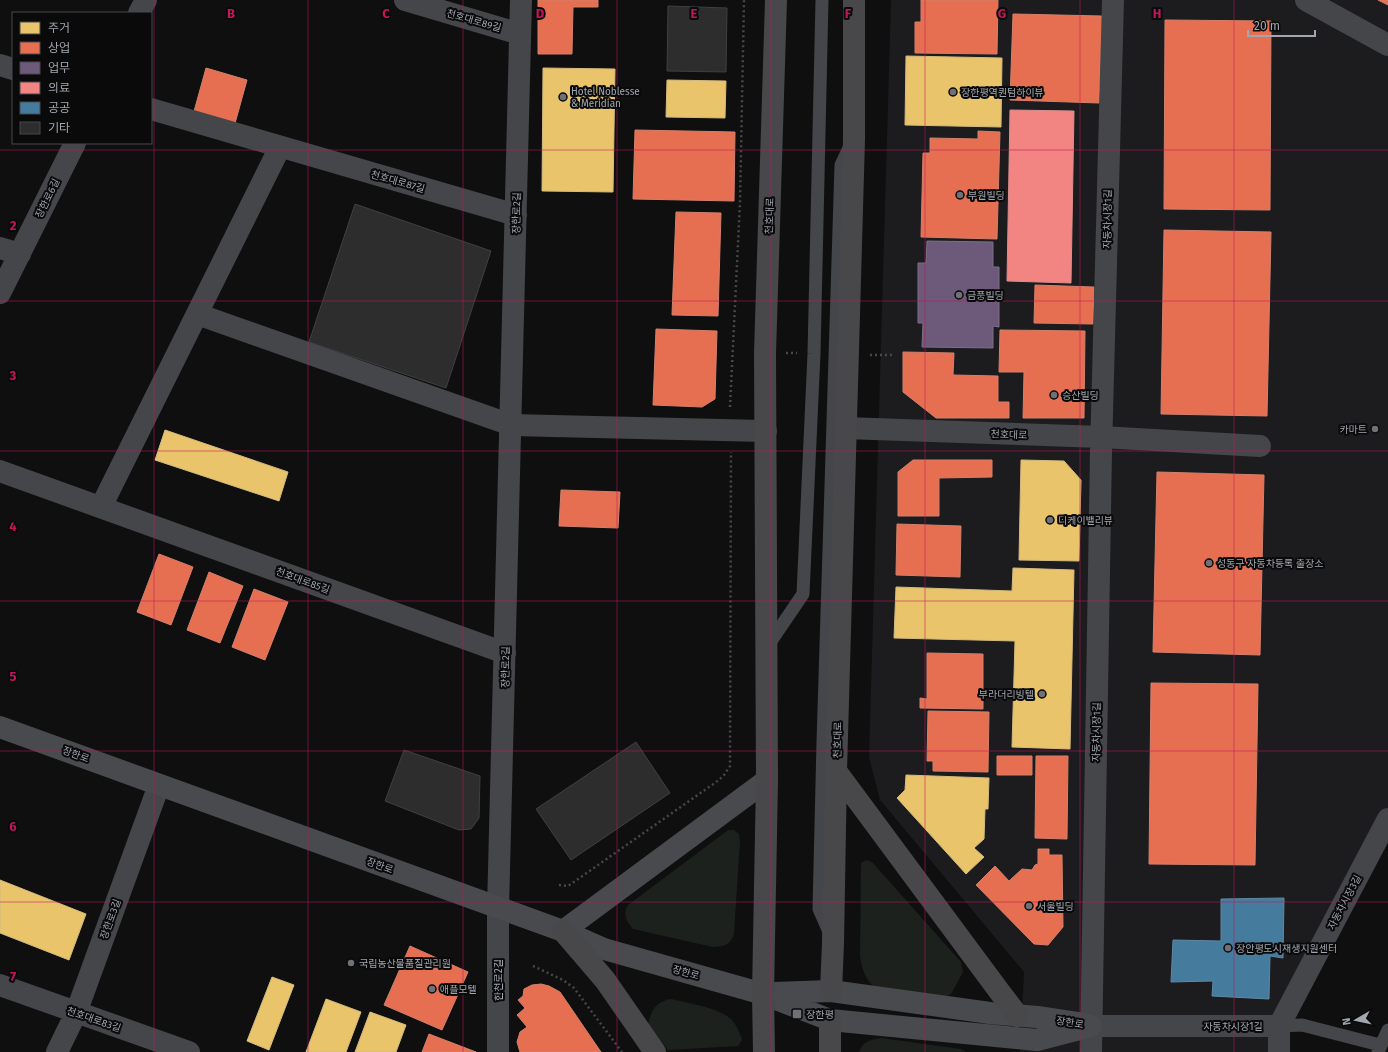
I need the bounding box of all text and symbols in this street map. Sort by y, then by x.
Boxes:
text: B [227,6,235,21]
text: C [382,6,390,21]
text: D [536,6,545,21]
text: E [691,6,698,21]
text: F [845,6,852,21]
text: G [998,6,1006,21]
text: H [1153,6,1161,21]
street label: 천호대로89길 [445,7,503,35]
legend [12,12,152,144]
scale bar [1248,12,1315,38]
text: 20 m [1254,19,1280,33]
text: 주거 [48,21,70,35]
text: 상업 [48,41,70,55]
text: 업무 [48,61,70,75]
text: 의료 [48,81,70,95]
place label: Hotel Noblesse & Meridian [571,86,640,110]
marker: 장한평역퀀텀하이뷰 [948,87,958,97]
place label: 장한평역퀀텀하이뷰 [961,87,1044,99]
marker: Hotel Noblesse & Meridian [558,92,568,102]
text: 공공 [48,101,70,115]
text: 기타 [48,121,70,135]
street label: 천호대로87길 [369,169,426,195]
street label: 장한로6길 [33,177,63,220]
street label: 자동차시장1길 [1101,189,1115,249]
marker: 부원빌딩 [955,190,965,200]
place label: 부원빌딩 [968,190,1005,202]
street label: 장한로2길 [511,192,523,234]
street label: 천호대로 [763,197,777,235]
text: 2 [10,218,17,233]
marker: 금풍빌딩 [954,290,964,300]
place label: 금풍빌딩 [967,290,1004,302]
text: 3 [9,368,17,383]
marker: 승산빌딩 [1049,390,1059,400]
place label: 승산빌딩 [1062,390,1099,402]
place label: 카마트 [1339,424,1367,436]
marker: 카마트 [1370,424,1380,434]
street label: 천호대로 [990,428,1028,442]
marker: 디케이밸리뷰 [1045,515,1055,525]
place label: 디케이밸리뷰 [1058,515,1113,527]
text: 4 [9,519,17,534]
marker: 성동구 자동차등록 출장소 [1204,558,1214,568]
place label: 성동구 자동차등록 출장소 [1217,558,1324,570]
street label: 천호대로85길 [274,566,331,596]
street label: 장한로2길 [500,646,512,688]
text: 5 [10,669,17,684]
place label: 부라더리빙텔 [979,689,1034,701]
marker: 부라더리빙텔 [1037,689,1047,699]
street label: 자동차시장1길 [1090,702,1104,762]
street label: 천호대로 [832,722,844,759]
street label: 장한로 [61,745,91,765]
text: 6 [9,819,17,834]
street label: 장한로 [365,856,395,876]
street label: 자동차시장3길 [1325,873,1364,932]
street label: 장한로3길 [98,898,124,941]
marker: 서울빌딩 [1024,901,1034,911]
place label: 서울빌딩 [1037,901,1074,913]
marker: 장안평도시재생지원센터 [1223,943,1233,953]
place label: 장안평도시재생지원센터 [1236,943,1337,955]
marker: 국립농산물품질관리원 [346,958,356,968]
place label: 국립농산물품질관리원 [359,958,451,970]
street label: 한천로2길 [493,959,505,1001]
street label: 장한로 [671,963,701,983]
text: 7 [10,969,16,984]
marker: 애플모텔 [427,984,437,994]
place label: 애플모텔 [440,984,477,996]
north arrow [1336,1000,1376,1040]
street label: 천호대로83길 [65,1005,122,1035]
marker: 장한평 [791,1008,803,1020]
place label: 장한평 [806,1009,834,1021]
street label: 장한로 [1055,1015,1084,1031]
text: N [1340,1017,1354,1026]
street label: 자동차시장1길 [1203,1021,1263,1033]

